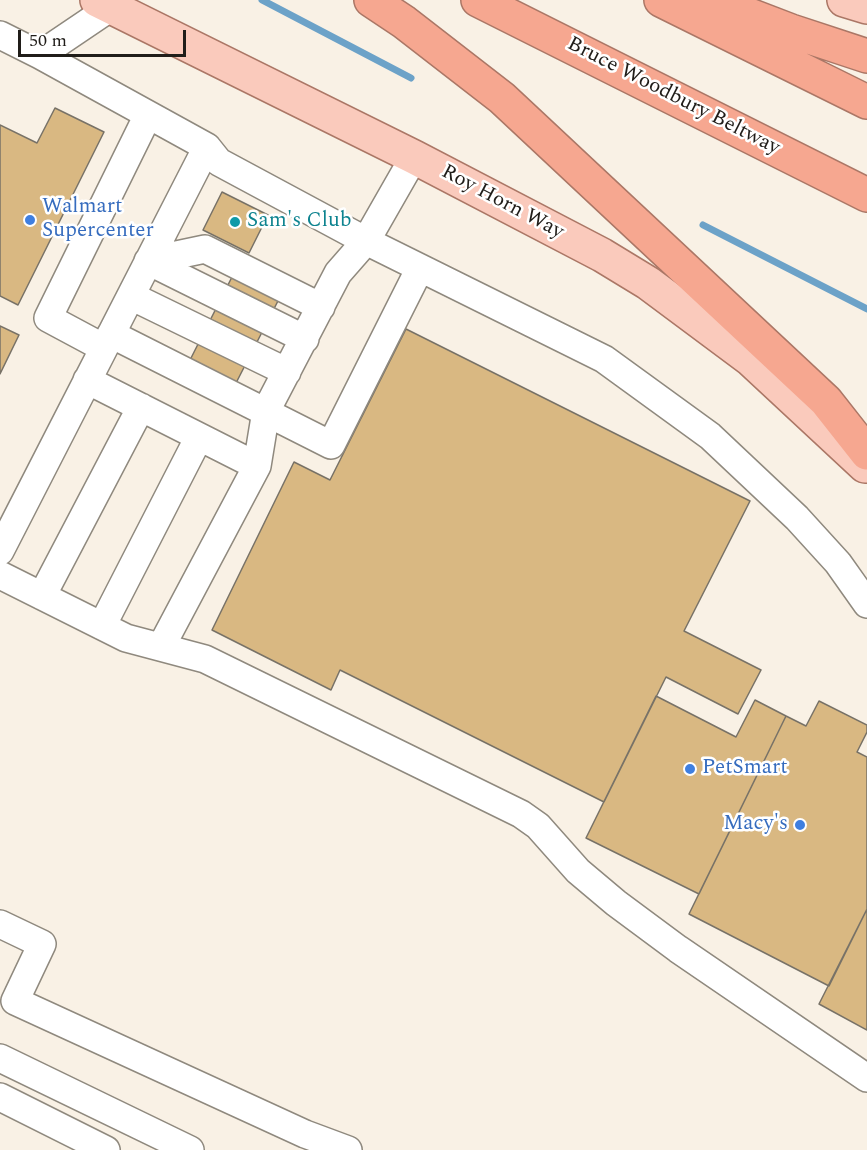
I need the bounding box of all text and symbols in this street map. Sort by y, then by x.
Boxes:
scale bar [21,18,189,56]
text: 50 m [29,27,67,54]
street label: Bruce Woodbury Beltway [562,32,784,162]
street label: Roy Horn Way [436,160,568,246]
place label: Walmart Supercenter [42,195,154,245]
place label: Sam's Club [247,209,351,235]
marker: Walmart Supercenter [23,213,37,227]
marker: Sam's Club [228,215,242,229]
place label: PetSmart [702,756,788,782]
marker: PetSmart [683,762,697,776]
place label: Macy's [723,812,788,838]
marker: Macy's [793,818,807,832]

